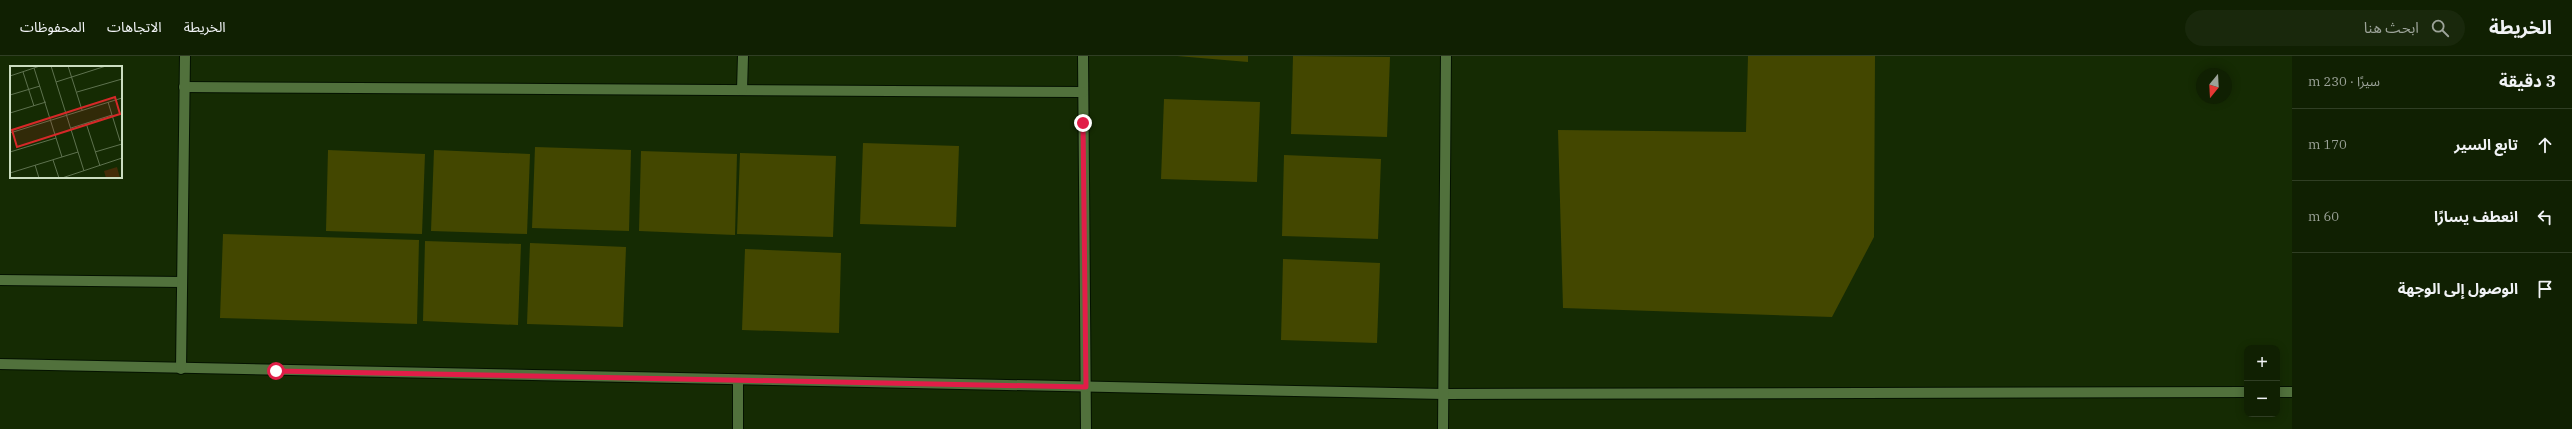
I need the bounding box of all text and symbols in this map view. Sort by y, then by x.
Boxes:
search box [2185,10,2465,46]
text: الخريطة [2489,15,2552,39]
icon: search [2429,17,2451,39]
text: المحفوظات [20,18,85,36]
text: الاتجاهات [107,18,162,36]
text: الخريطة [184,18,226,36]
text: ابحث هنا [2364,18,2419,37]
inset map [10,66,122,178]
north arrow [2196,68,2232,104]
text: 3 دقيقة [2499,70,2556,92]
text: سيرًا · 230 m [2308,73,2380,90]
route end [1074,114,1092,132]
icon: ahead [2534,134,2556,156]
text: تابع السير [2454,135,2518,154]
text: 170 m [2308,136,2347,153]
icon: left [2534,206,2556,228]
text: انعطف يسارًا [2434,207,2518,226]
text: 60 m [2308,208,2339,225]
icon: arrive [2534,278,2556,300]
text: الوصول إلى الوجهة [2398,279,2518,298]
map controls [2244,345,2280,417]
button: + [2244,345,2280,381]
route start [267,362,285,380]
button: − [2244,381,2280,417]

